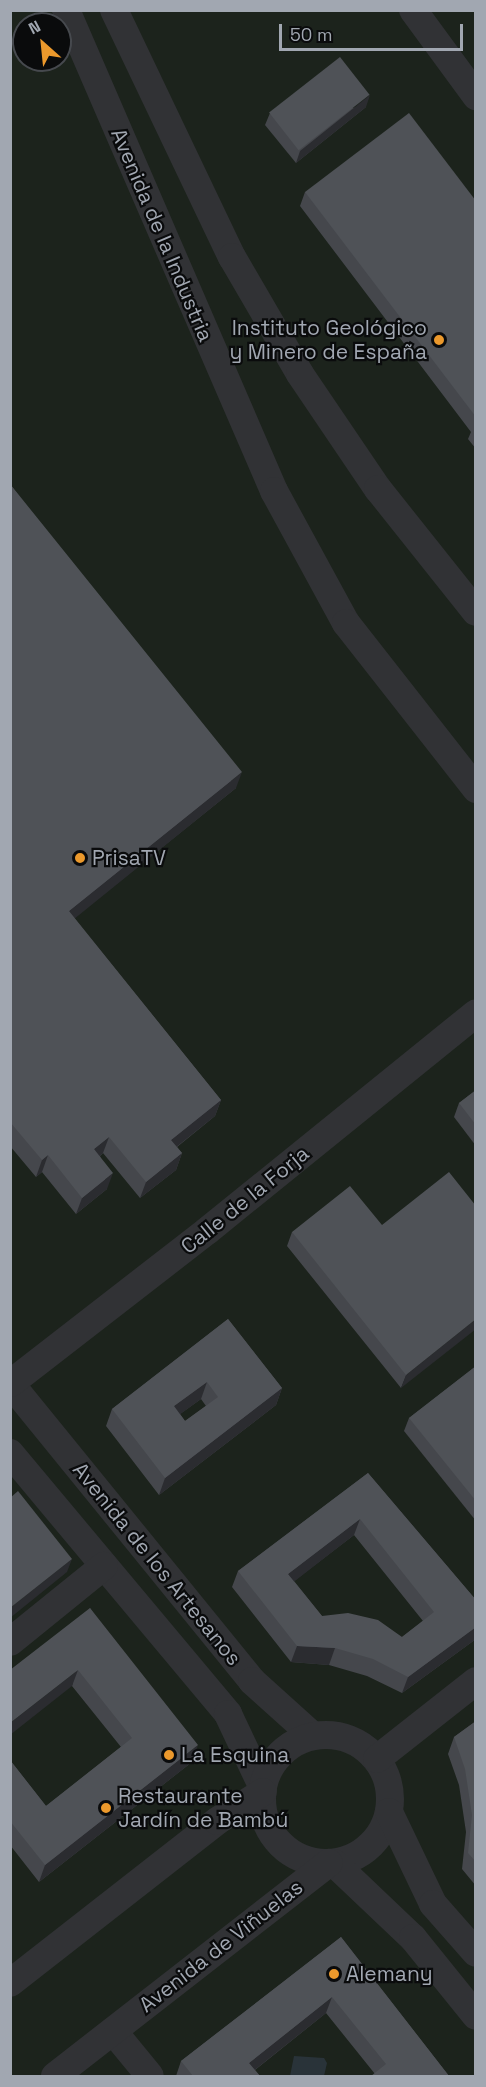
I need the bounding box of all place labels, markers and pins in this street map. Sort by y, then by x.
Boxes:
place label: Instituto Geológico y Minero de España [229,315,427,365]
marker: Instituto Geológico y Minero de España [432,333,446,347]
place label: PrisaTV [92,845,166,871]
marker: PrisaTV [73,851,87,865]
place label: La Esquina [181,1742,289,1768]
marker: La Esquina [162,1748,176,1762]
place label: Restaurante Jardín de Bambú [118,1783,288,1833]
marker: Restaurante Jardín de Bambú [99,1801,113,1815]
place label: Alemany [346,1961,432,1987]
marker: Alemany [327,1967,341,1981]

